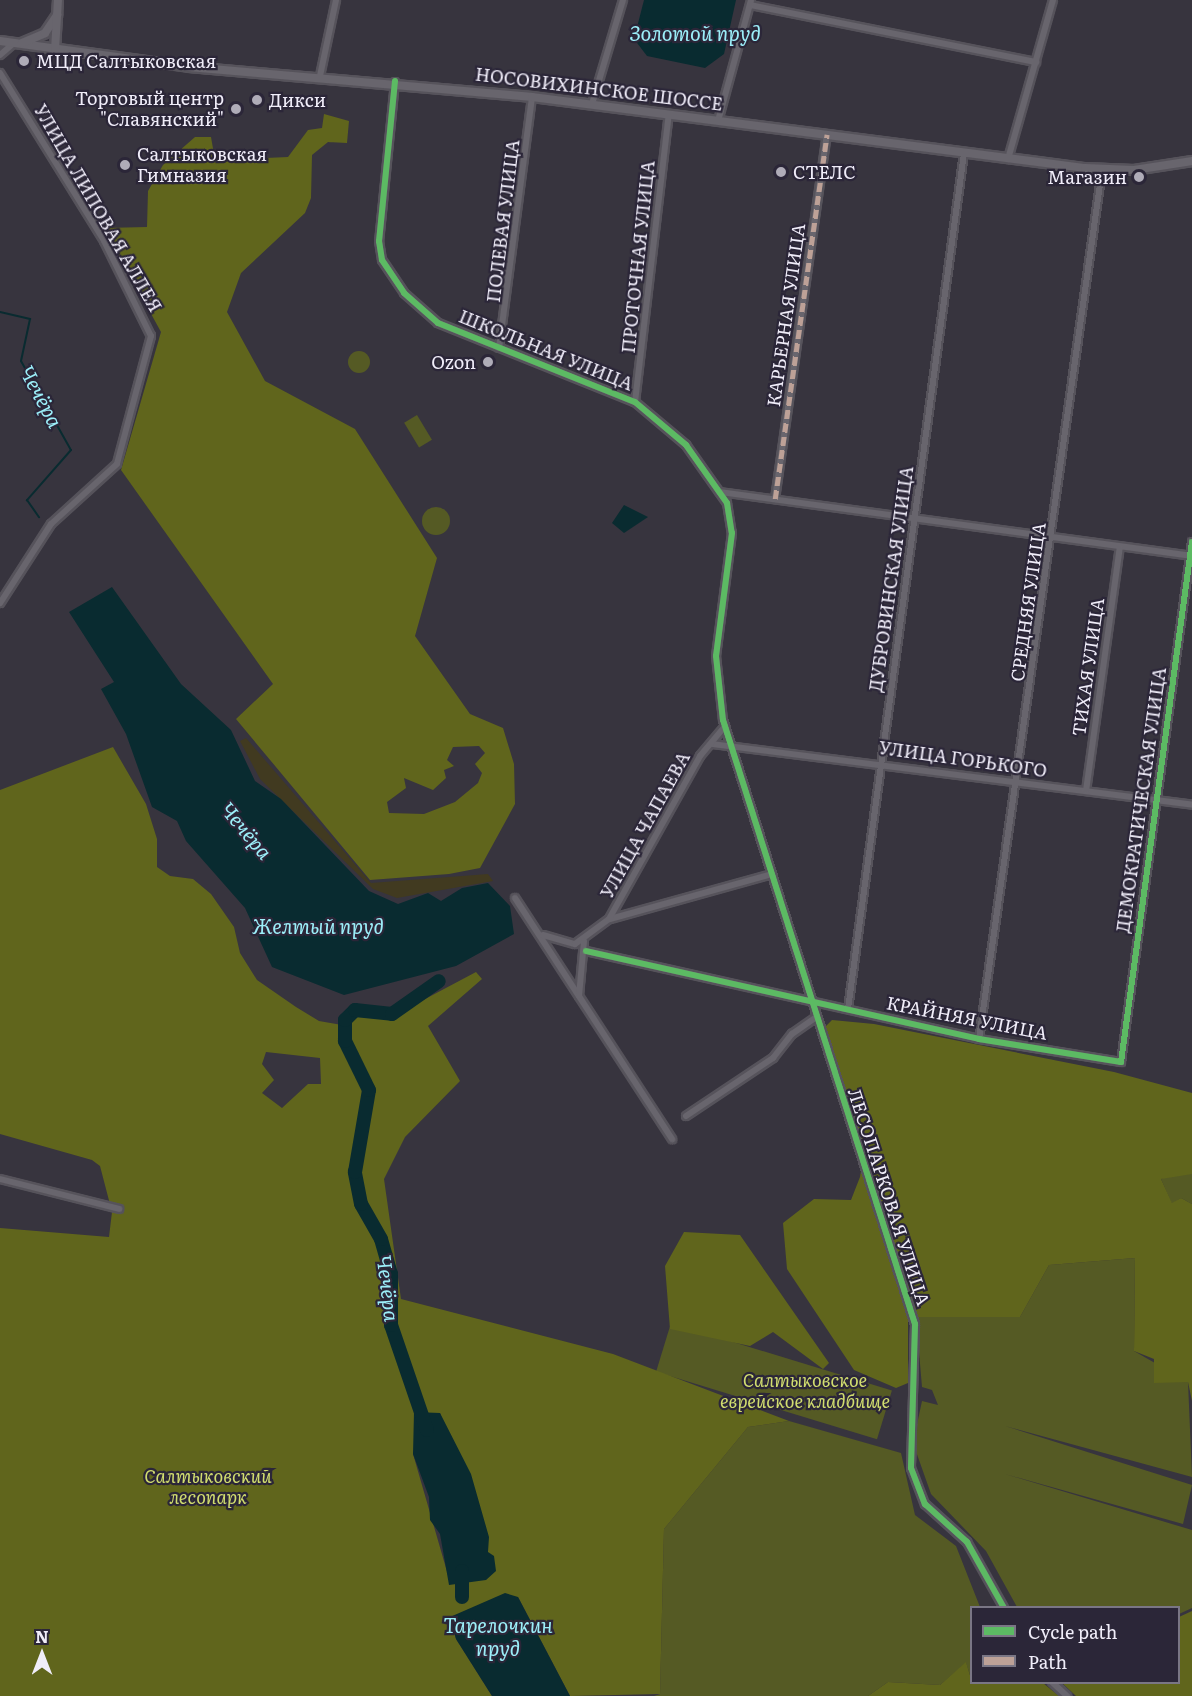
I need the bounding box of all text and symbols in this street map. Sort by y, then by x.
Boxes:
water label: Золотой пруд [629,20,761,44]
place label: МЦД Салтыковская [36,50,216,72]
marker: МЦД Салтыковская [17,54,31,68]
street label: НОСОВИХИНСКОЕ ШОССЕ [474,63,724,115]
place label: Торговый центр "Славянский" [75,88,224,130]
place label: Дикси [269,89,326,111]
marker: Дикси [250,93,264,107]
street label: УЛИЦА ЛИПОВАЯ АЛЛЕЯ [30,100,166,316]
marker: Торговый центр "Славянский" [229,102,243,116]
street label: ПОЛЕВАЯ УЛИЦА [482,138,524,304]
place label: Салтыковская Гимназия [137,144,267,186]
marker: Салтыковская Гимназия [118,158,132,172]
street label: ПРОТОЧНАЯ УЛИЦА [617,160,659,354]
place label: СТЕЛС [793,161,856,183]
marker: СТЕЛС [774,165,788,179]
place label: Магазин [1047,166,1127,188]
marker: Магазин [1132,170,1146,184]
street label: КАРЬЕРНАЯ УЛИЦА [762,222,810,408]
street label: ШКОЛЬНАЯ УЛИЦА [456,305,636,395]
place label: Ozon [431,351,476,373]
marker: Ozon [481,355,495,369]
water label: Чечёра [16,361,68,431]
street label: ДУБРОВИНСКАЯ УЛИЦА [864,465,918,693]
street label: СРЕДНЯЯ УЛИЦА [1006,521,1050,683]
street label: ТИХАЯ УЛИЦА [1068,596,1108,738]
street label: ДЕМОКРАТИЧЕСКАЯ УЛИЦА [1112,666,1170,934]
street label: УЛИЦА ГОРЬКОГО [878,737,1048,781]
street label: УЛИЦА ЧАПАЕВА [596,748,694,902]
water label: Чечёра [216,797,278,863]
water label: Желтый пруд [252,913,384,937]
street label: КРАЙНЯЯ УЛИЦА [885,992,1049,1044]
street label: ЛЕСОПАРКОВАЯ УЛИЦА [844,1086,934,1308]
water label: Чечёра [373,1253,405,1323]
park label: Салтыковское еврейское кладбище [720,1370,890,1412]
park label: Салтыковский лесопарк [144,1466,272,1508]
legend [970,1606,1180,1684]
water label: Тарелочкин пруд [443,1613,553,1660]
text: Cycle path [1028,1618,1117,1645]
north arrow [12,1624,72,1684]
text: N [35,1624,49,1648]
text: Path [1028,1648,1067,1675]

